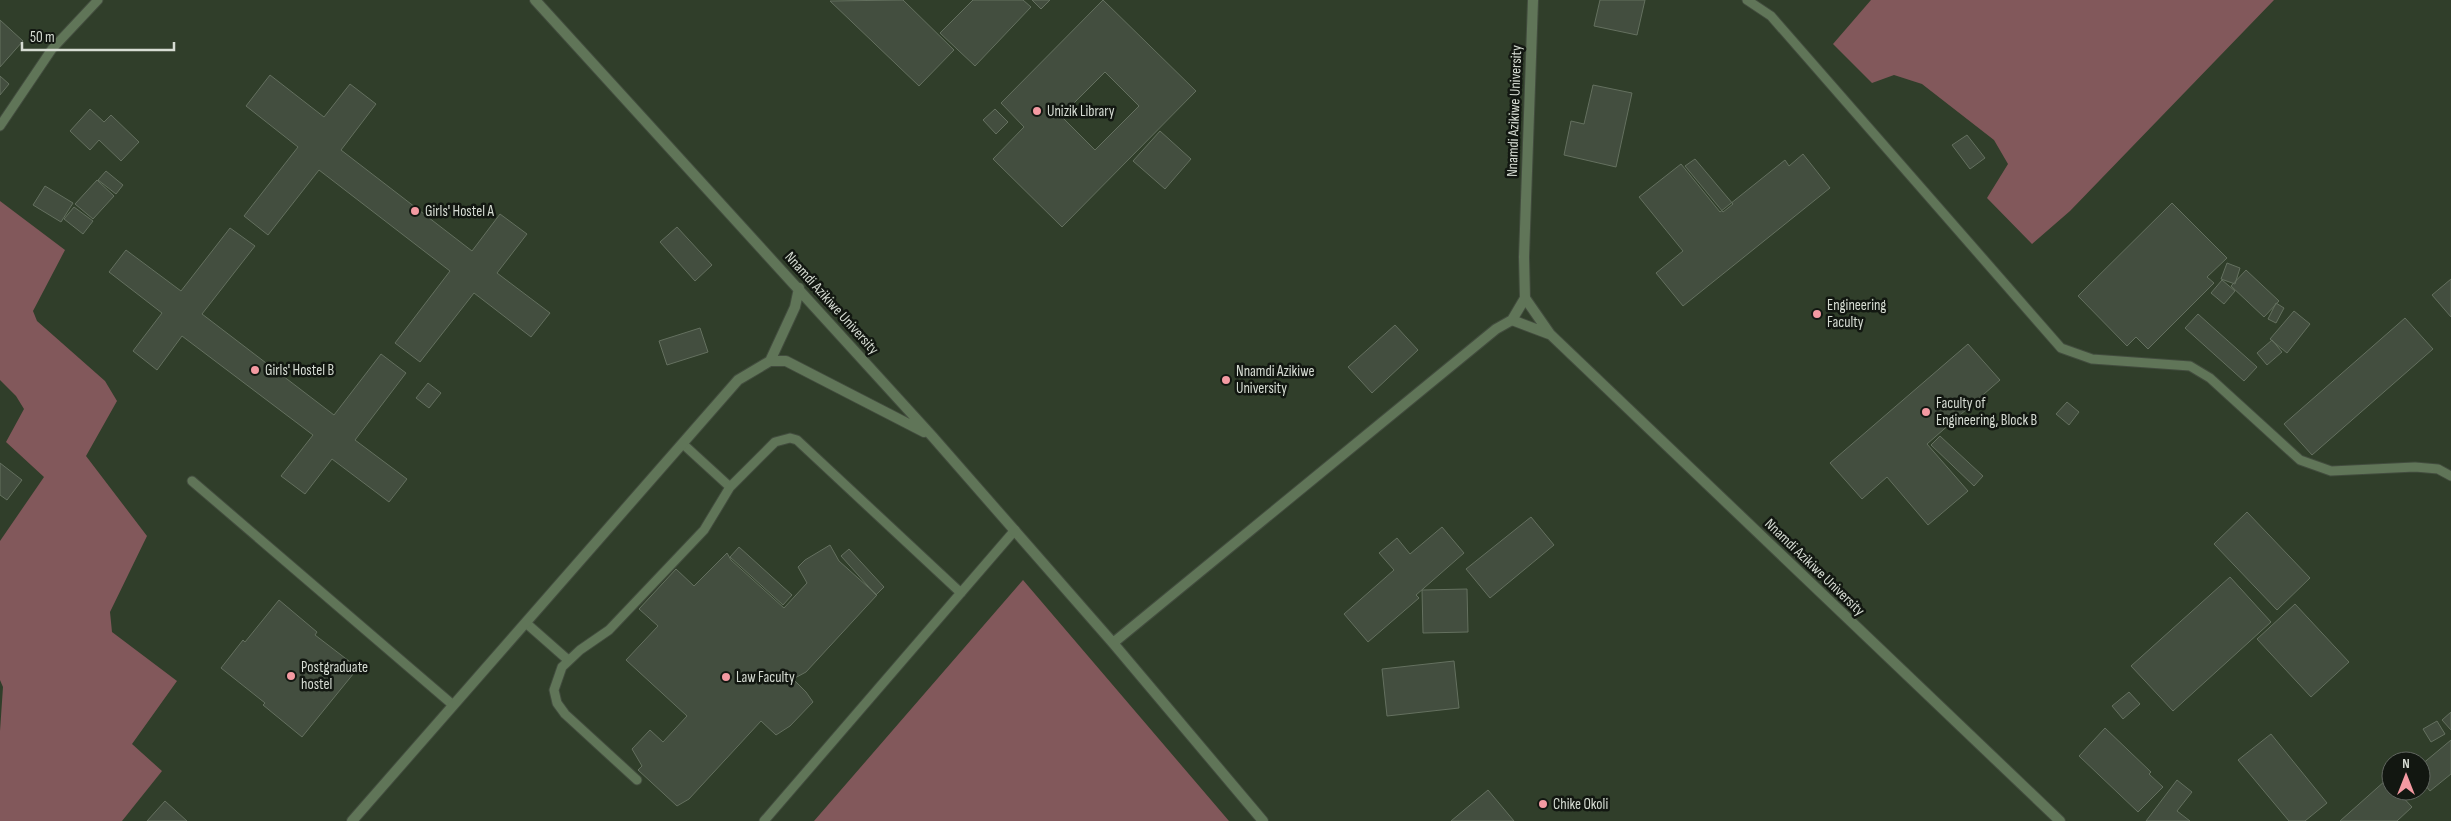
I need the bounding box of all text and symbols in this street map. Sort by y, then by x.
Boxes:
scale bar [22,20,175,52]
text: 50 m [30,28,55,47]
street label: Nnamdi Azikiwe University [1503,45,1526,177]
place label: Unizik Library [1047,102,1115,121]
marker: Unizik Library [1031,105,1043,117]
place label: Girls' Hostel A [425,202,494,221]
marker: Girls' Hostel A [409,205,421,217]
street label: Nnamdi Azikiwe University [780,248,883,359]
place label: Engineering Faculty [1827,296,1886,332]
marker: Engineering Faculty [1811,308,1823,320]
place label: Girls' Hostel B [265,361,334,380]
place label: Nnamdi Azikiwe University [1236,362,1315,398]
marker: Girls' Hostel B [249,364,261,376]
marker: Nnamdi Azikiwe University [1220,374,1232,386]
place label: Faculty of Engineering, Block B [1936,394,2038,430]
marker: Faculty of Engineering, Block B [1920,406,1932,418]
street label: Nnamdi Azikiwe University [1761,515,1869,620]
place label: Postgraduate hostel [301,658,368,694]
place label: Law Faculty [736,668,795,687]
marker: Postgraduate hostel [285,670,297,682]
marker: Law Faculty [720,671,732,683]
north arrow [2381,751,2431,801]
text: N [2402,755,2410,772]
place label: Chike Okoli [1553,795,1609,814]
marker: Chike Okoli [1537,798,1549,810]

